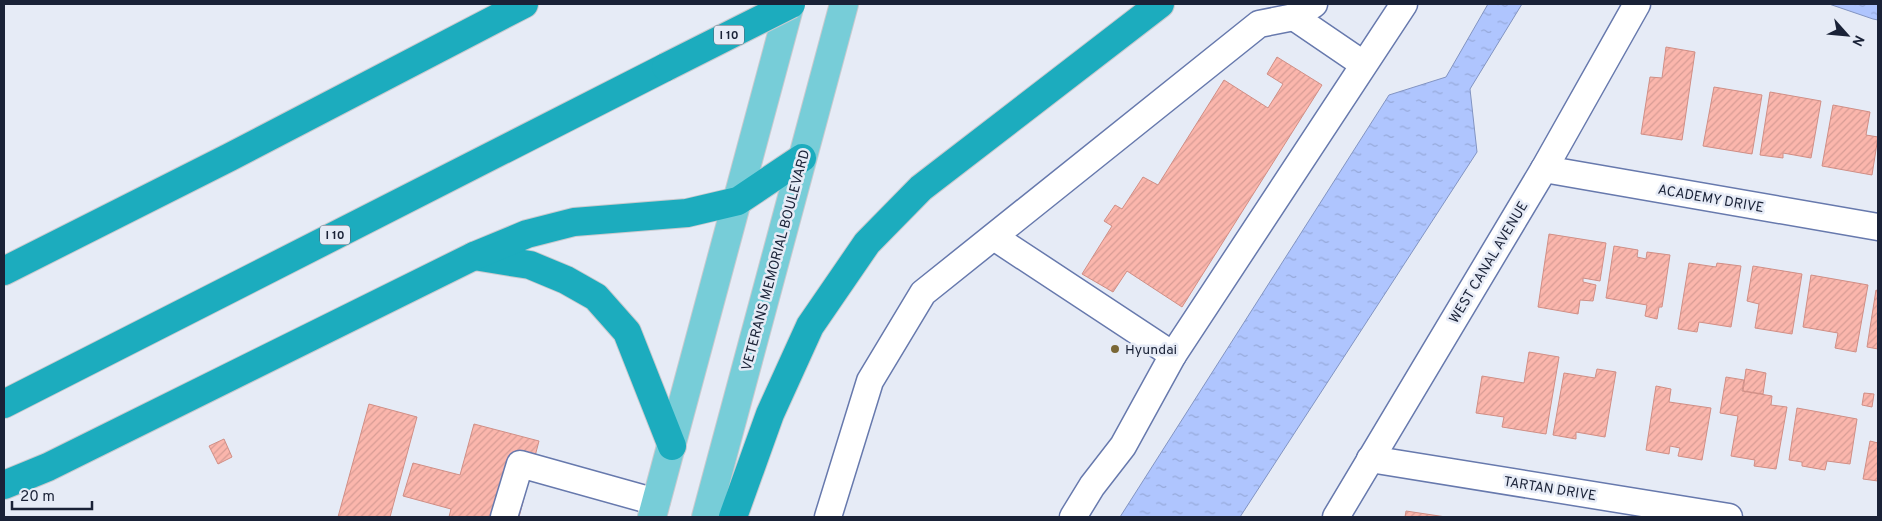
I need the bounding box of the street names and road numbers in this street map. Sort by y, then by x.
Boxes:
road number: I 10 [714,26,744,44]
street label: VETERANS MEMORIAL BOULEVARD [739,148,814,373]
street label: ACADEMY DRIVE [1656,182,1765,217]
street label: WEST CANAL AVENUE [1446,199,1532,327]
road number: I 10 [320,226,350,244]
street label: TARTAN DRIVE [1502,474,1597,505]

